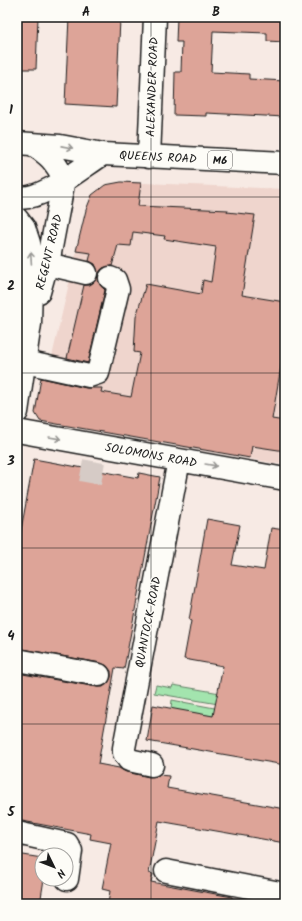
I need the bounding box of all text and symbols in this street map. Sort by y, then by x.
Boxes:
text: A [82,2,90,23]
text: B [212,2,220,23]
street label: ALEXANDER ROAD [141,37,164,137]
text: 1 [9,100,13,121]
one-way arrow [61,144,74,152]
street label: QUEENS ROAD [119,146,197,169]
road number: M6 [208,151,232,169]
street label: REGENT ROAD [31,212,68,292]
one-way arrow [27,251,34,264]
text: 2 [7,276,15,297]
one-way arrow [49,434,62,442]
street label: SOLOMONS ROAD [103,438,199,473]
text: 3 [6,451,15,472]
one-way arrow [204,462,217,470]
street label: QUANTOCK ROAD [130,575,167,669]
text: 4 [7,626,15,647]
text: 5 [7,802,16,823]
north arrow [34,847,74,887]
text: N [52,864,70,882]

